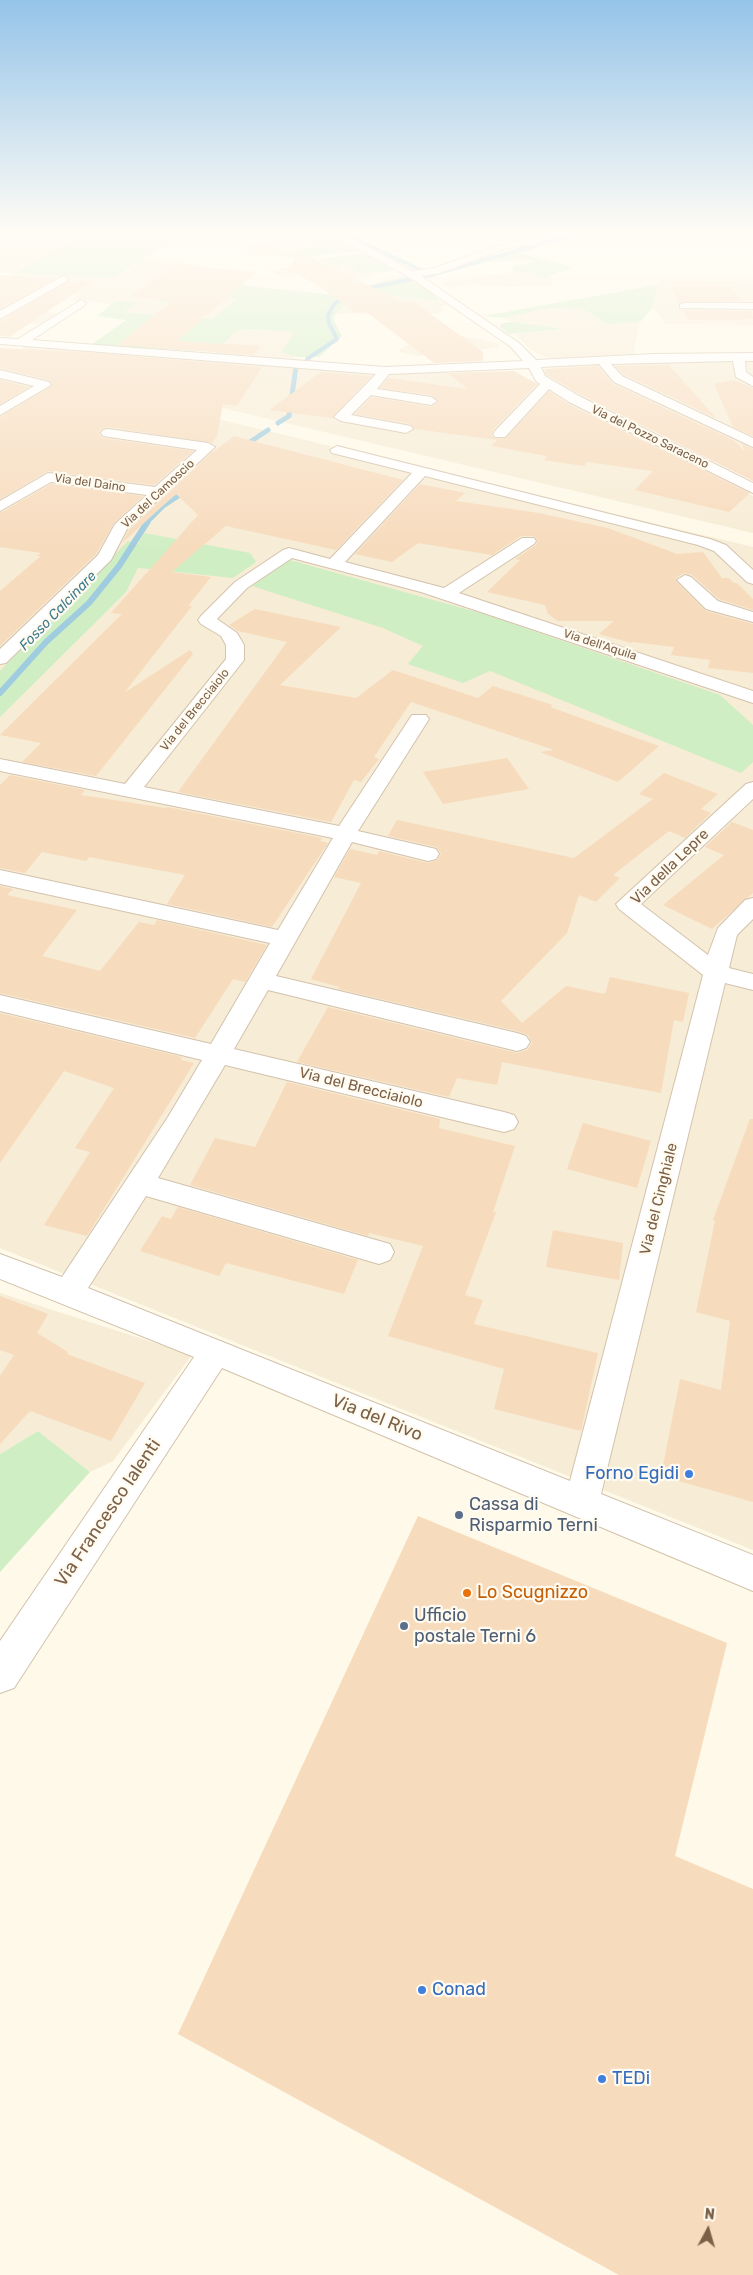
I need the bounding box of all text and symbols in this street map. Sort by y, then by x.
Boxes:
street label: Via del Pozzo Saraceno [589,402,711,472]
street label: Via del Camoscio [118,456,198,532]
street label: Via del Daino [53,471,127,495]
water label: Fosso Calcinare [16,568,100,654]
street label: Via dell'Aquila [561,626,639,664]
street label: Via del Brecciaiolo [157,666,233,754]
street label: Via della Lepre [627,825,713,909]
street label: Via del Brecciaiolo [297,1064,425,1112]
street label: Via del Cinghiale [636,1141,682,1257]
street label: Via del Rivo [328,1390,426,1446]
street label: Via Francesco Ialenti [51,1435,165,1591]
place label: Forno Egidi [585,1463,679,1485]
marker: Forno Egidi [683,1468,695,1480]
place label: Cassa di Risparmio Terni [469,1494,598,1536]
marker: Cassa di Risparmio Terni [453,1509,465,1521]
place label: Lo Scugnizzo [477,1582,588,1604]
marker: Lo Scugnizzo [461,1587,473,1599]
place label: Ufficio postale Terni 6 [414,1605,536,1648]
marker: Ufficio postale Terni 6 [398,1620,410,1632]
place label: Conad [432,1979,486,2001]
marker: Conad [416,1984,428,1996]
place label: TEDi [612,2068,650,2090]
marker: TEDi [596,2073,608,2085]
north arrow [683,2205,733,2255]
text: N [704,2206,716,2224]

